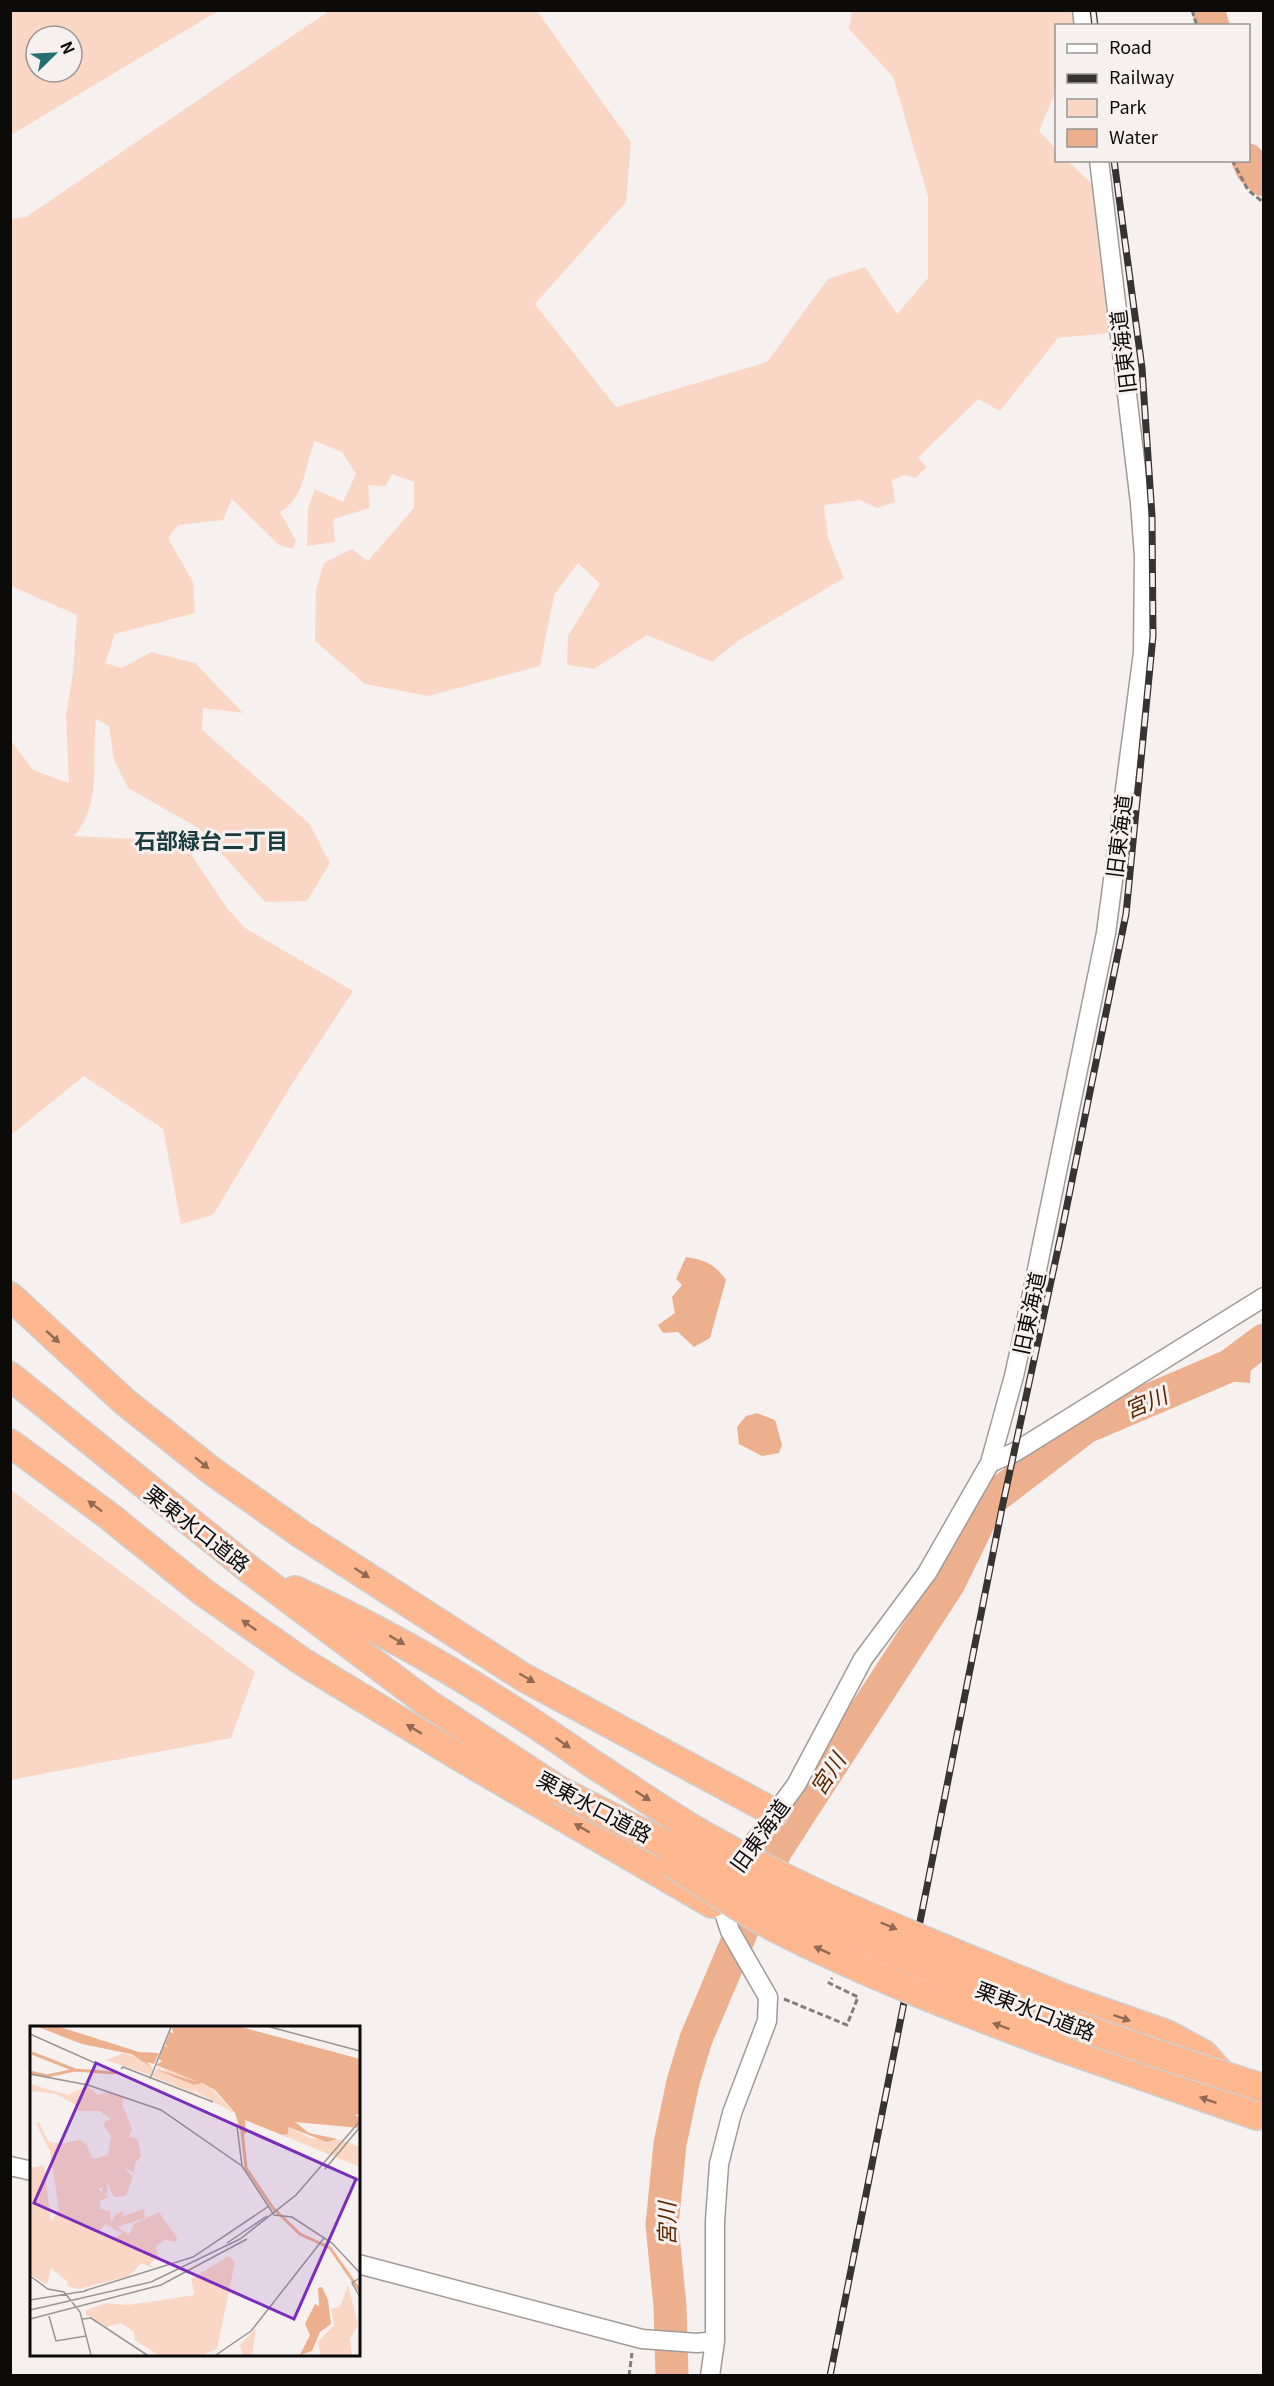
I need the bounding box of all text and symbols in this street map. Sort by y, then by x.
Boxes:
north arrow [24,24,84,84]
legend [1055,24,1250,162]
text: Road [1109,33,1152,59]
text: N [55,37,82,58]
text: Railway [1109,63,1175,89]
text: Park [1109,93,1147,119]
text: Water [1109,123,1159,149]
street label: 旧東海道 [1102,308,1142,396]
street label: 旧東海道 [1098,792,1138,880]
district label: 石部緑台二丁目 [134,823,288,855]
street label: 旧東海道 [1005,1269,1051,1357]
one-way arrow [45,1330,60,1343]
water label: 宮川 [1118,1377,1173,1424]
one-way arrow [194,1456,209,1468]
street label: 栗東水口道路 [139,1477,257,1579]
one-way arrow [87,1500,102,1512]
one-way arrow [354,1568,370,1579]
one-way arrow [242,1619,258,1631]
one-way arrow [389,1635,406,1645]
one-way arrow [519,1673,536,1683]
one-way arrow [406,1724,422,1735]
one-way arrow [555,1737,571,1748]
water label: 宮川 [801,1744,852,1800]
street label: 栗東水口道路 [532,1763,658,1849]
one-way arrow [635,1790,651,1801]
street label: 旧東海道 [722,1792,796,1878]
one-way arrow [573,1823,590,1833]
one-way arrow [880,1922,898,1931]
one-way arrow [813,1945,830,1954]
street label: 栗東水口道路 [972,1973,1100,2047]
one-way arrow [1113,2013,1131,2023]
one-way arrow [992,2020,1010,2030]
inset map [30,2026,360,2356]
one-way arrow [1199,2094,1217,2104]
water label: 宮川 [649,2200,681,2246]

